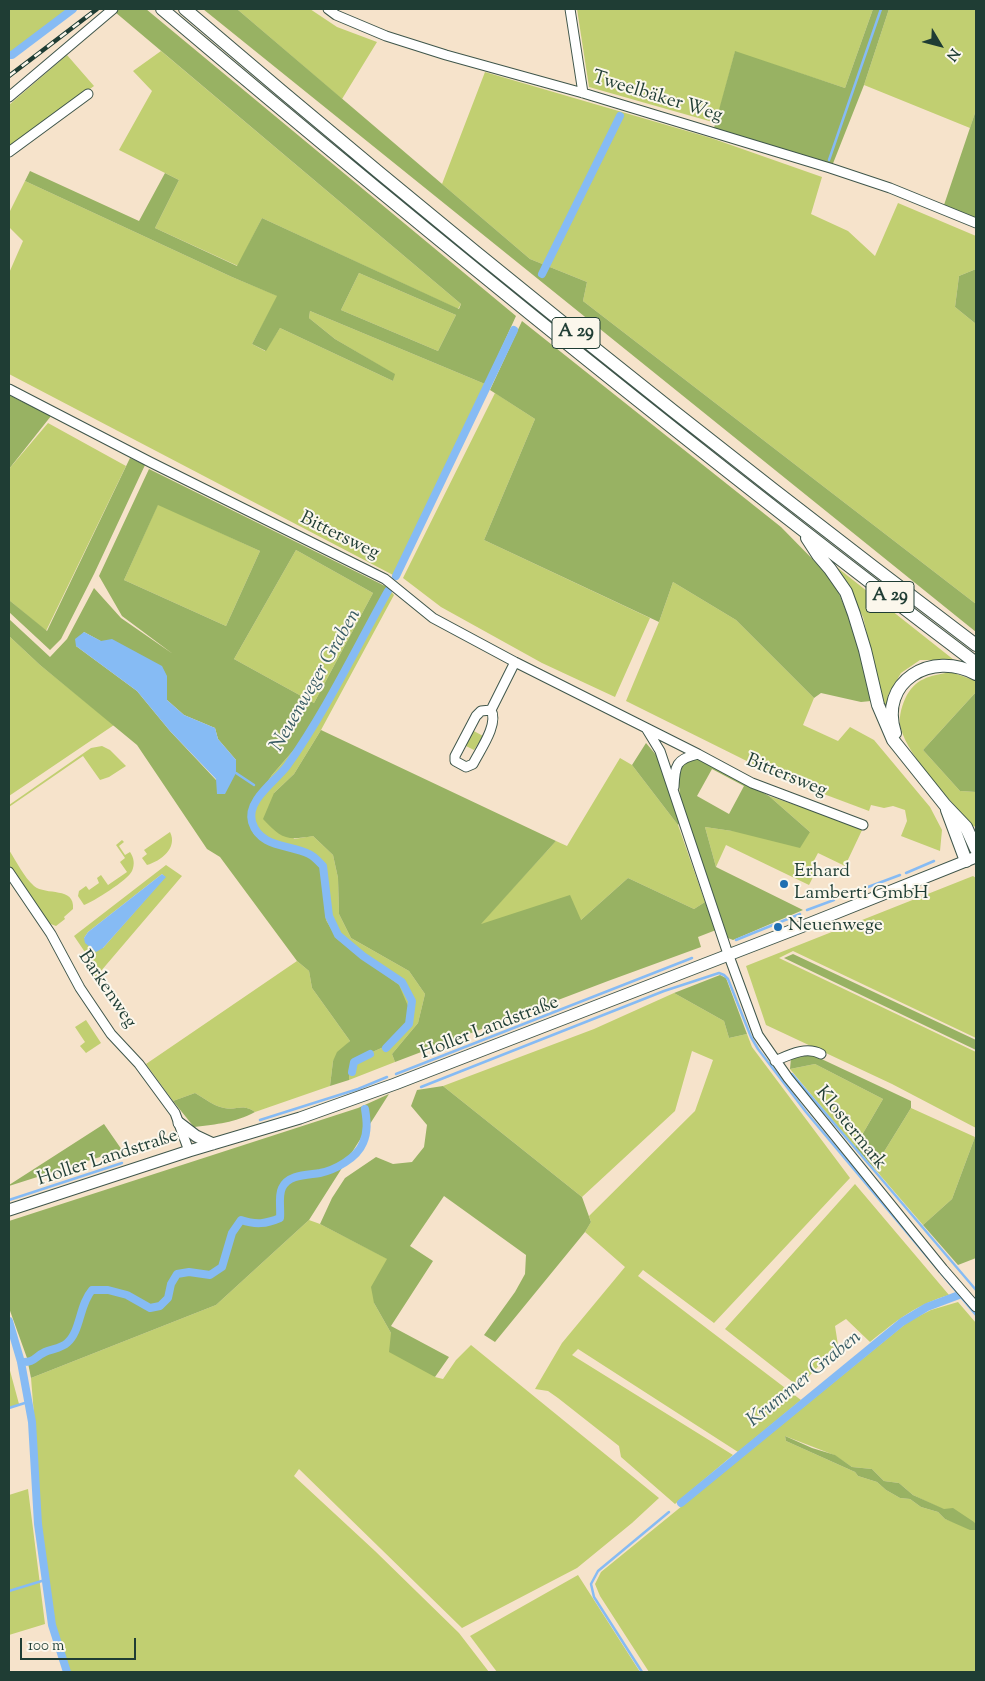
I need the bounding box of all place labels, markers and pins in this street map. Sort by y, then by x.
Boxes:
place label: Erhard Lamberti GmbH [794,862,929,906]
marker: Erhard Lamberti GmbH [778,878,790,890]
place label: Neuenwege [788,916,883,938]
marker: Neuenwege [772,921,784,933]

